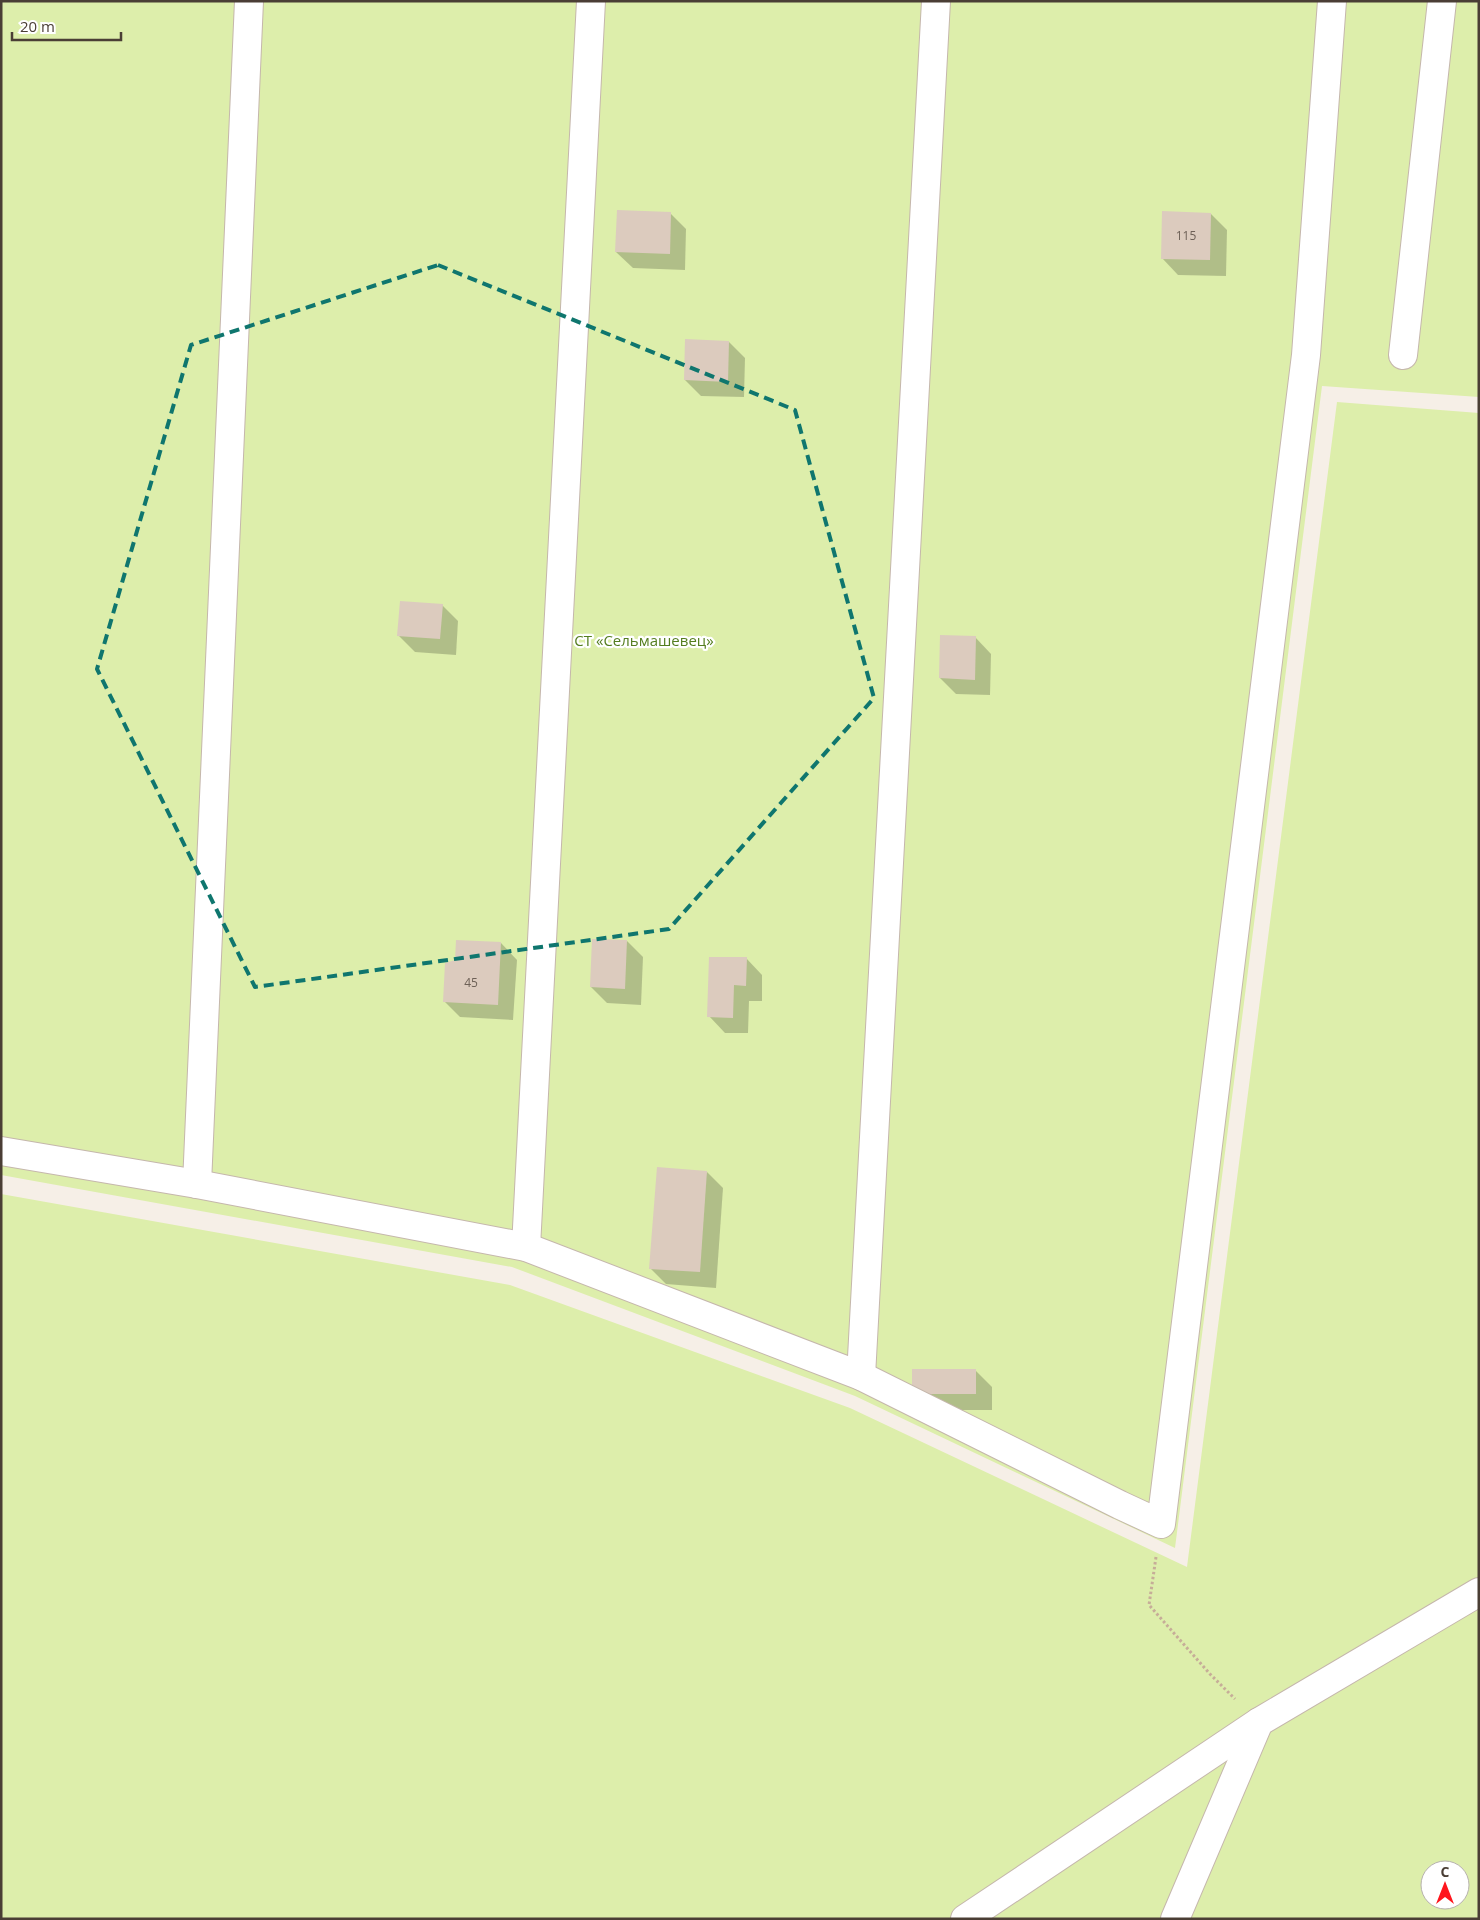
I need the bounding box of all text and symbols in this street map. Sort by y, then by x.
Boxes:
scale bar [12,10,121,42]
text: 20 m [20,16,55,36]
house number: 115 [1176,227,1196,244]
park label: СТ «Сельмашевец» [574,630,714,650]
house number: 45 [464,974,478,991]
north arrow [1420,1860,1470,1910]
text: С [1441,1862,1450,1881]

